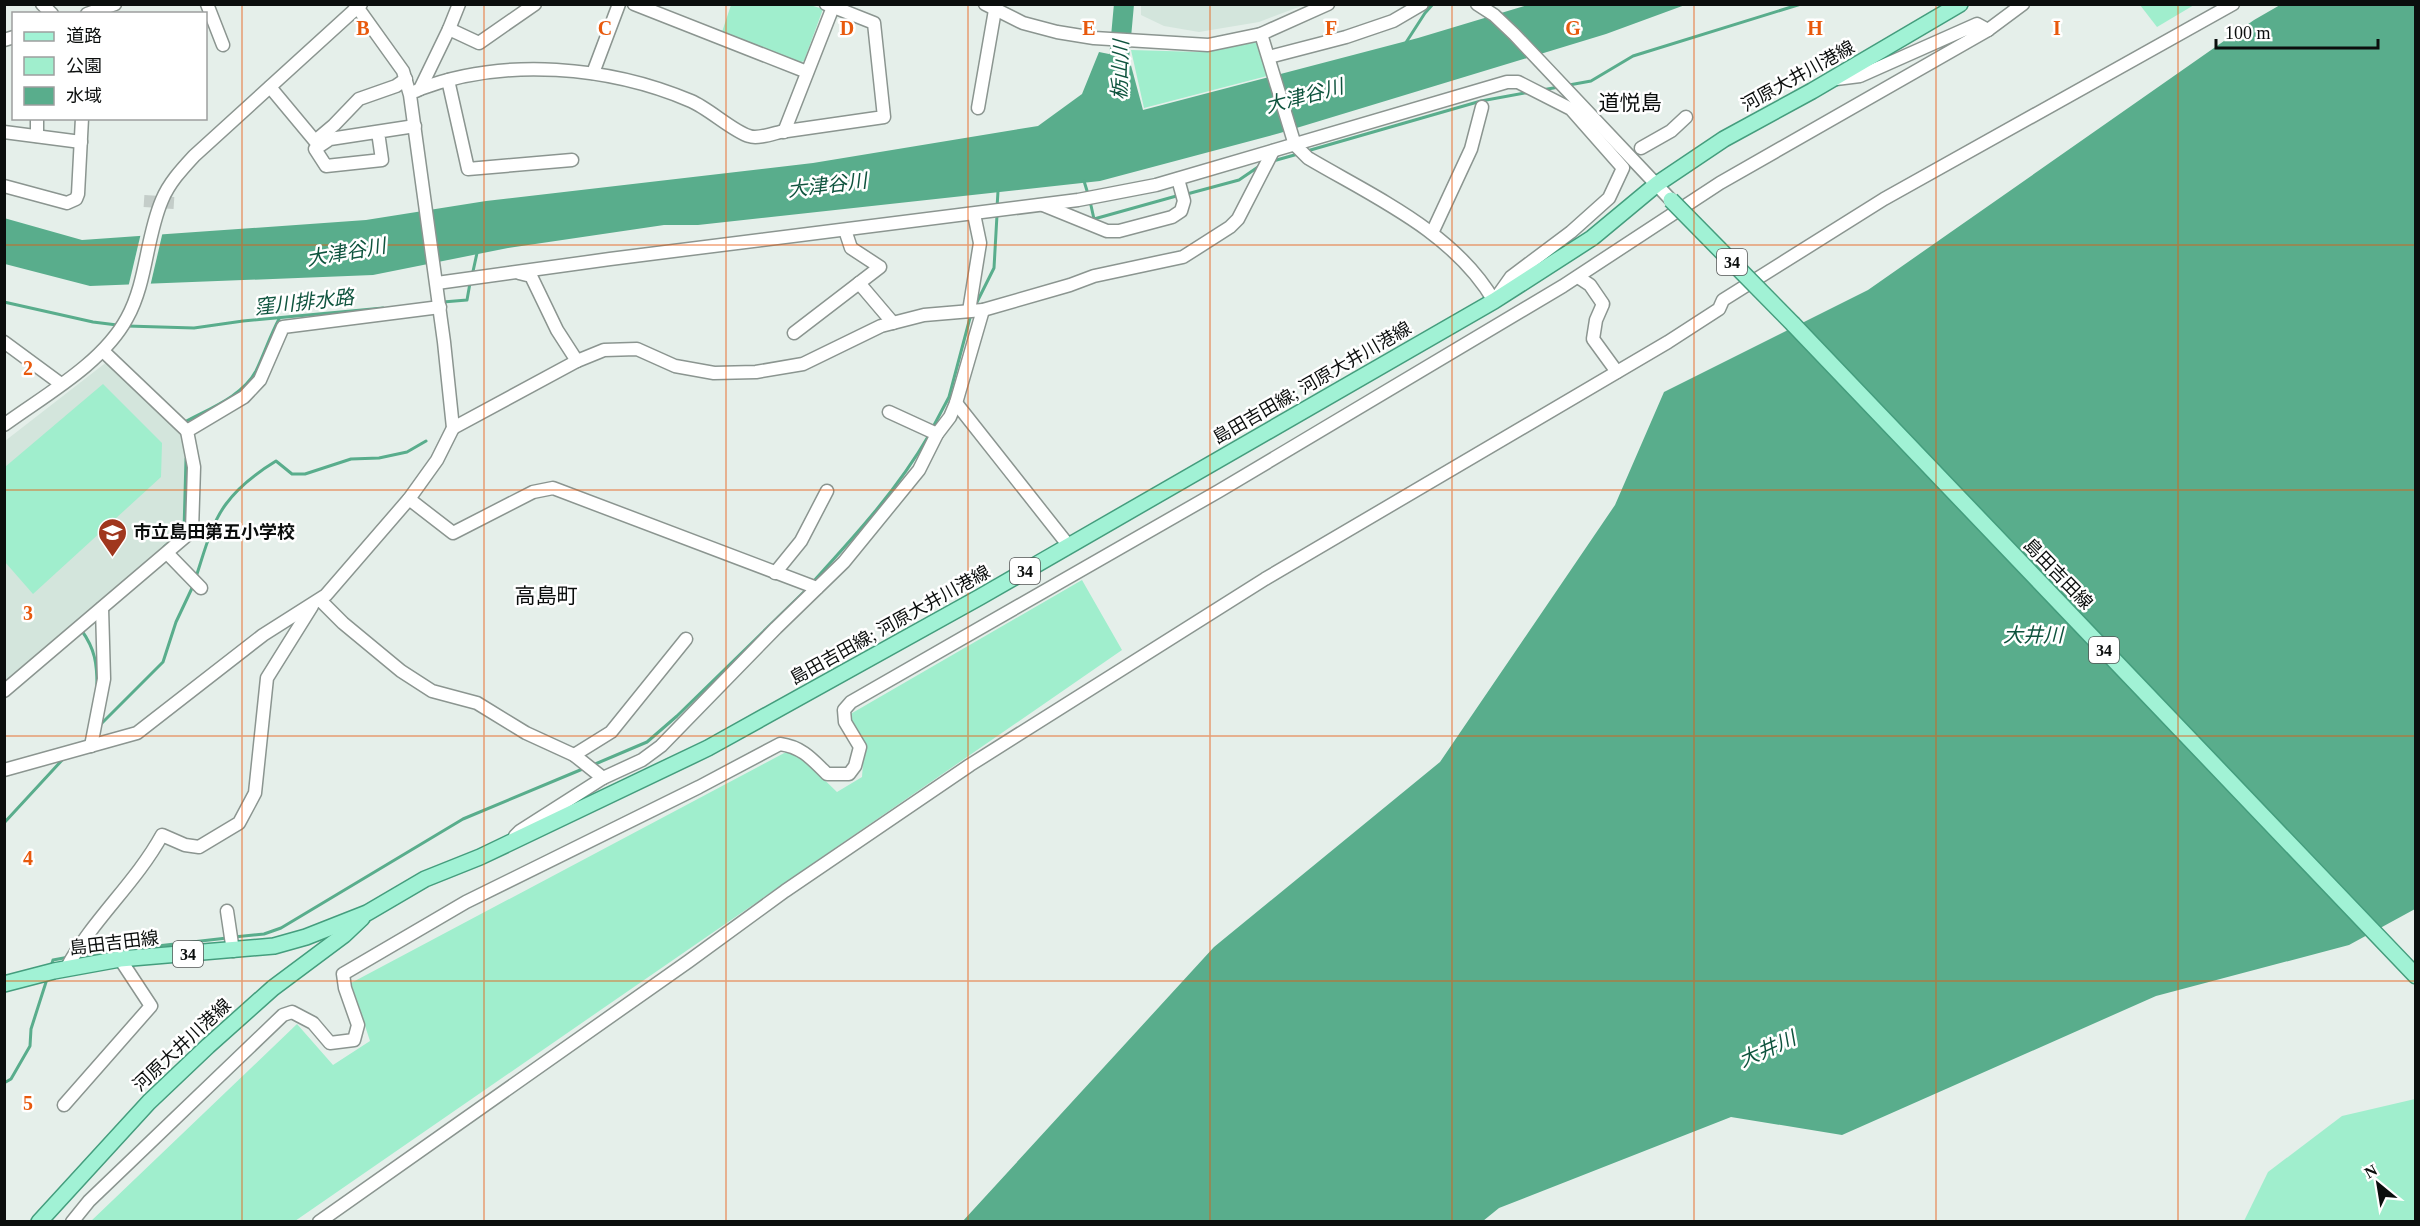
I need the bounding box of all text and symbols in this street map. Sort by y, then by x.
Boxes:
legend [12,12,207,120]
scale bar [2216,12,2378,50]
text: B [356,17,370,39]
text: C [598,17,612,39]
text: D [840,17,854,39]
text: E [1082,17,1096,39]
text: F [1325,17,1337,39]
text: G [1565,17,1581,39]
text: H [1807,17,1823,39]
text: I [2053,17,2061,39]
text: 100 m [2225,23,2271,43]
text: 道路 [66,26,102,46]
street label: 河原大井川港線 [1738,37,1858,115]
water label: 栃山川 [1108,38,1132,100]
text: 公園 [66,56,102,76]
water label: 大津谷川 [1263,75,1347,117]
text: 水域 [66,86,102,106]
district label: 道悦島 [1599,91,1662,115]
water label: 大津谷川 [786,169,870,201]
water label: 大津谷川 [305,234,389,270]
road number: 34 [1717,249,1747,275]
water label: 窪川排水路 [253,286,357,318]
street label: 島田吉田線; 河原大井川港線 [1209,318,1415,448]
text: 2 [23,357,33,379]
school or university icon: 市立島田第五小学校 [96,516,128,558]
place label: 市立島田第五小学校 [133,522,295,542]
street label: 島田吉田線 [2020,535,2096,613]
road number: 34 [1010,558,1040,584]
street label: 島田吉田線; 河原大井川港線 [787,562,993,688]
district label: 高島町 [515,584,578,608]
text: 3 [23,602,33,624]
water label: 大井川 [2003,624,2065,646]
road number: 34 [2089,637,2119,663]
text: 4 [23,847,33,869]
street label: 島田吉田線 [68,928,160,958]
road number: 34 [173,941,203,967]
street label: 河原大井川港線 [129,995,235,1095]
water label: 大井川 [1735,1026,1801,1071]
text: 5 [23,1092,33,1114]
north arrow [2348,1154,2408,1214]
text: N [2361,1161,2380,1182]

